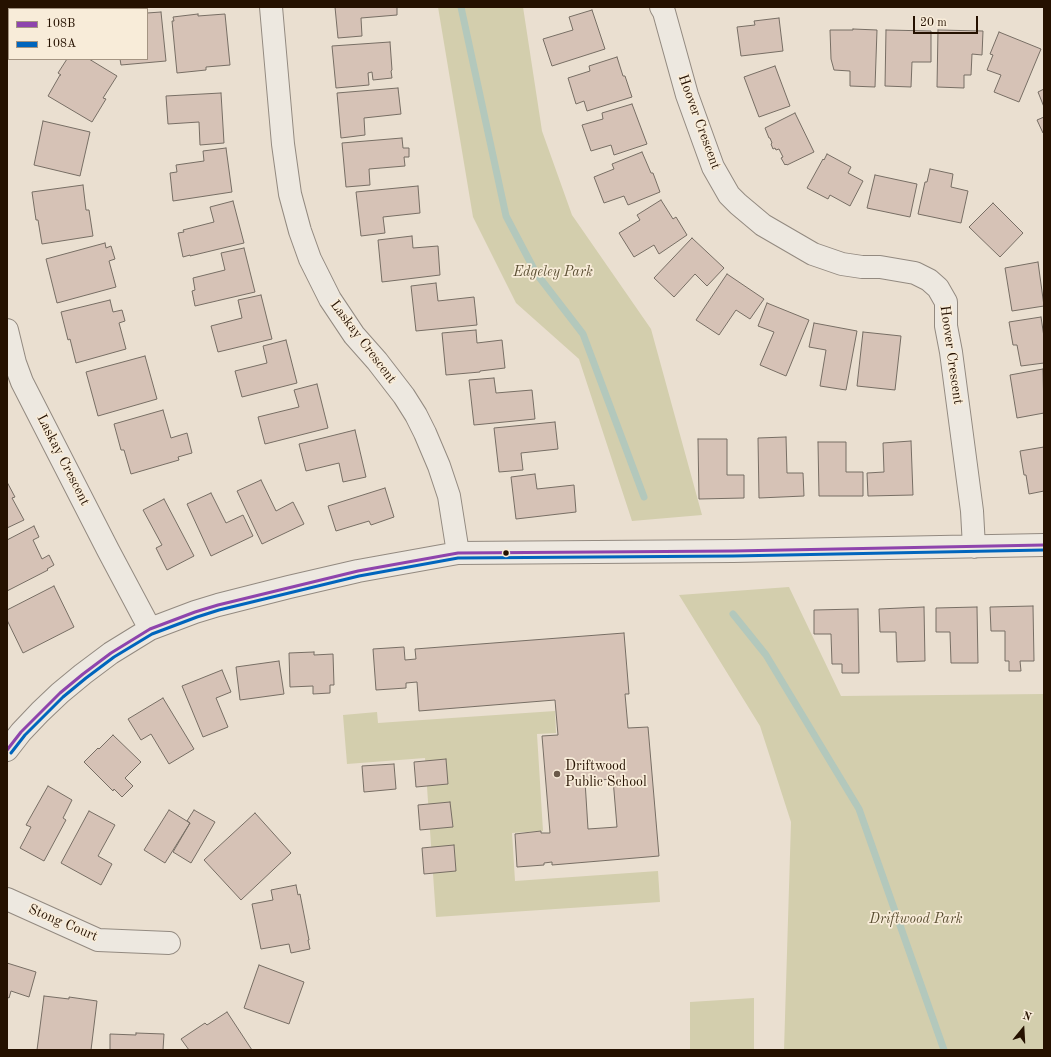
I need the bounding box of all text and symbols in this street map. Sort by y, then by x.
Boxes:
legend [8,8,148,60]
scale bar [915,8,980,34]
text: 20 m [920,17,947,29]
text: 108B [46,18,75,30]
text: 108A [46,38,76,50]
street label: Hoover Crescent [674,72,724,172]
park label: Edgeley Park [513,264,593,280]
street label: Laskay Crescent [326,297,400,387]
street label: Hoover Crescent [936,304,966,406]
street label: Laskay Crescent [33,411,93,509]
unlabelled marker [501,548,511,558]
place label: Driftwood Public School [565,758,647,790]
marker: Driftwood Public School [552,769,562,779]
street label: Stong Court [26,901,100,945]
park label: Driftwood Park [869,911,963,927]
north arrow [1003,1009,1043,1049]
text: N [1021,1011,1033,1024]

